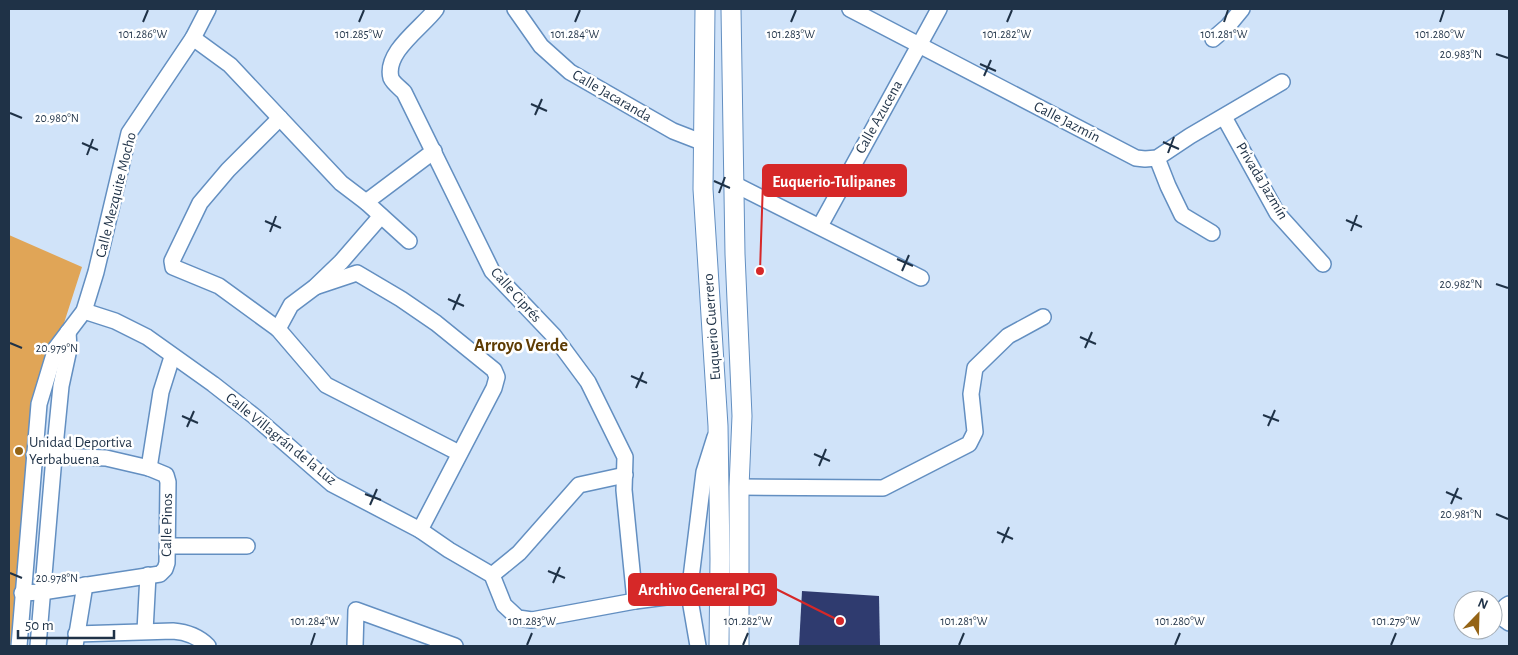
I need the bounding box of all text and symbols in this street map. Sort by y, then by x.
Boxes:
text: 101.286°W [119,28,168,40]
text: 101.285°W [335,28,383,40]
text: 101.284°W [551,28,600,40]
text: 101.283°W [767,28,815,40]
text: 101.282°W [983,28,1031,40]
text: 101.281°W [1200,28,1248,40]
text: 101.280°W [1415,28,1465,40]
text: 20.983°N [1440,48,1482,60]
street label: Calle Jacaranda [570,67,654,125]
street label: Calle Azucena [853,78,905,156]
street label: Calle Jazmín [1031,99,1103,145]
text: 20.980°N [35,112,79,124]
street label: Calle Mezquite Mocho [93,131,139,259]
street label: Privada Jazmín [1233,140,1291,222]
callout: Euquerio-Tulipanes [763,165,906,196]
text: Euquerio-Tulipanes [772,174,896,190]
street label: Calle Ciprés [488,265,544,325]
street label: Euquerio Guerrero [701,273,723,381]
text: 20.982°N [1439,278,1483,290]
district label: Arroyo Verde [474,337,568,355]
text: 20.979°N [36,342,78,354]
street label: Calle Villagrán de la Luz [223,390,339,488]
place label: Unidad Deportiva Yerbabuena [29,435,132,467]
marker: Unidad Deportiva Yerbabuena [13,445,25,457]
street label: Calle Pinos [159,493,175,557]
text: 20.981°N [1440,508,1482,520]
text: 20.978°N [36,572,78,584]
callout: Archivo General PGJ [629,574,776,605]
text: Archivo General PGJ [638,582,766,598]
north arrow [1453,590,1503,640]
text: N [1475,596,1490,612]
scale bar [18,608,114,640]
text: 101.284°W [291,615,340,627]
text: 101.283°W [508,615,556,627]
text: 101.282°W [724,615,772,627]
text: 101.281°W [940,615,988,627]
text: 101.280°W [1155,615,1205,627]
text: 101.279°W [1372,615,1420,627]
text: 50 m [25,618,54,633]

